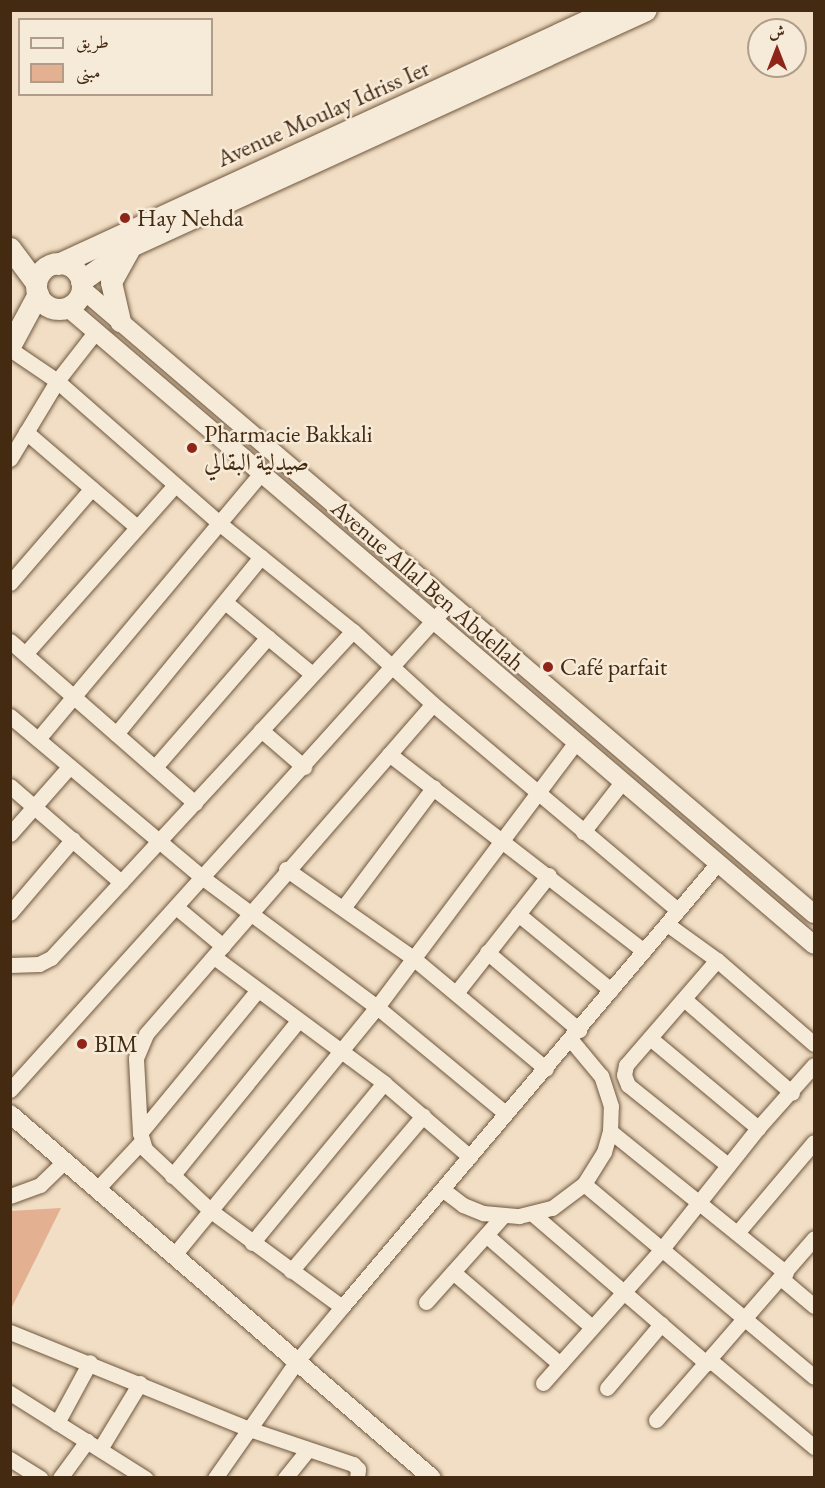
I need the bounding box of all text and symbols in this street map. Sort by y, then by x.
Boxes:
legend [18,18,213,96]
north arrow [747,18,807,78]
text: ش [769,21,785,42]
text: طريق [76,30,109,53]
street label: Avenue Moulay Idriss Ier [212,53,434,173]
text: مبنى [76,60,101,83]
place label: Hay Nehda [137,204,244,232]
marker: Hay Nehda [118,211,132,225]
place label: Pharmacie Bakkali صيدلية البقالي [204,420,373,476]
marker: Pharmacie Bakkali صيدلية البقالي [185,441,199,455]
street label: Avenue Allal Ben Abdellah [325,493,531,677]
place label: Café parfait [560,653,667,681]
marker: Café parfait [541,660,555,674]
place label: BIM [94,1030,138,1058]
marker: BIM [75,1037,89,1051]

